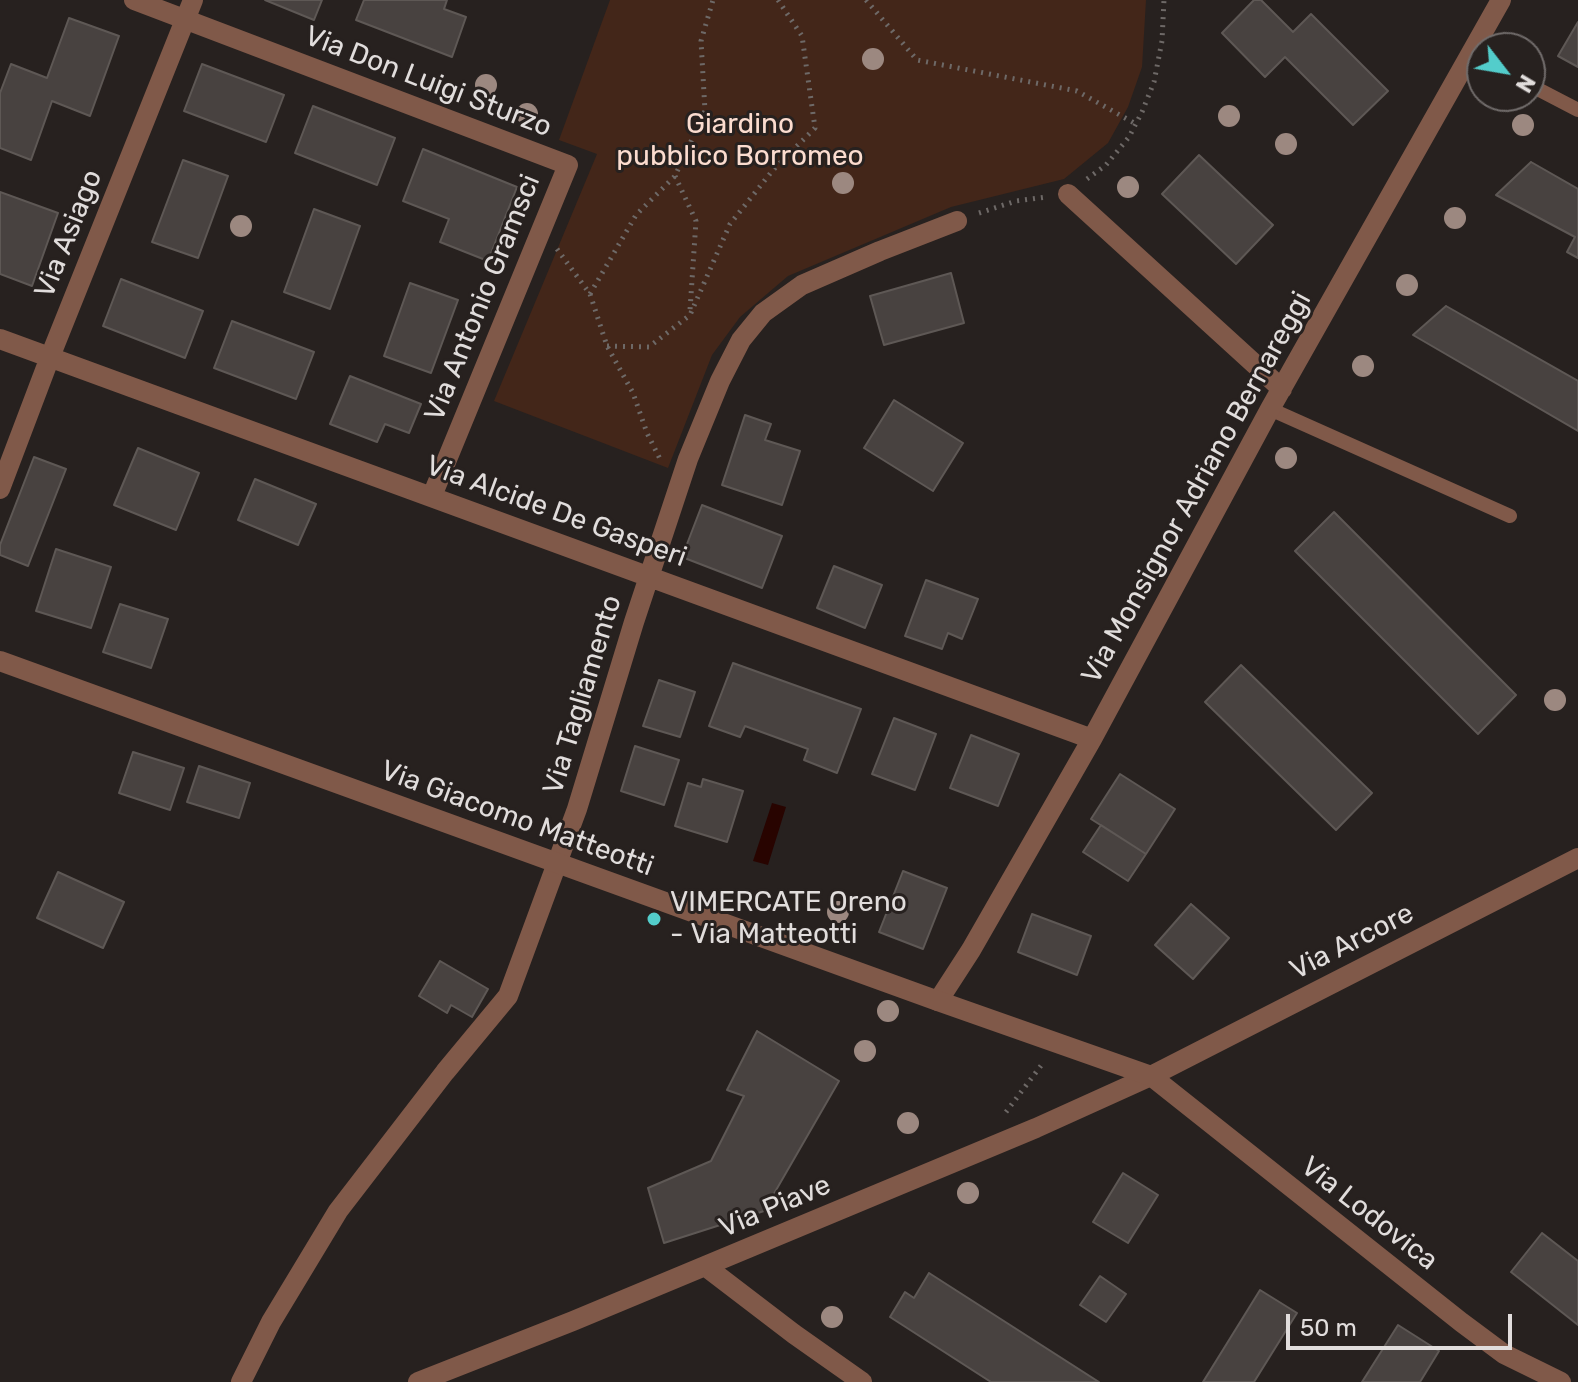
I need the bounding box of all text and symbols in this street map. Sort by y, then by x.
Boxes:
street label: Via Don Luigi Sturzo [300,19,556,145]
north arrow [1466,32,1546,112]
text: N [1510,70,1541,97]
park label: Giardino pubblico Borromeo [616,108,864,174]
street label: Via Asiago [28,165,110,303]
street label: Via Antonio Gramsci [418,170,548,426]
street label: Via Monsignor Adriano Bernareggi [1075,286,1319,690]
street label: Via Alcide De Gasperi [421,449,691,575]
street label: Via Tagliamento [537,591,629,799]
street label: Via Giacomo Matteotti [376,754,658,884]
place label: VIMERCATE Oreno - Via Matteotti [670,886,907,952]
street label: Via Arcore [1285,897,1419,987]
marker: VIMERCATE Oreno - Via Matteotti [645,910,663,928]
street label: Via Lodovica [1294,1150,1444,1278]
street label: Via Piave [714,1168,836,1246]
scale bar [1290,1298,1516,1348]
text: 50 m [1300,1314,1357,1342]

